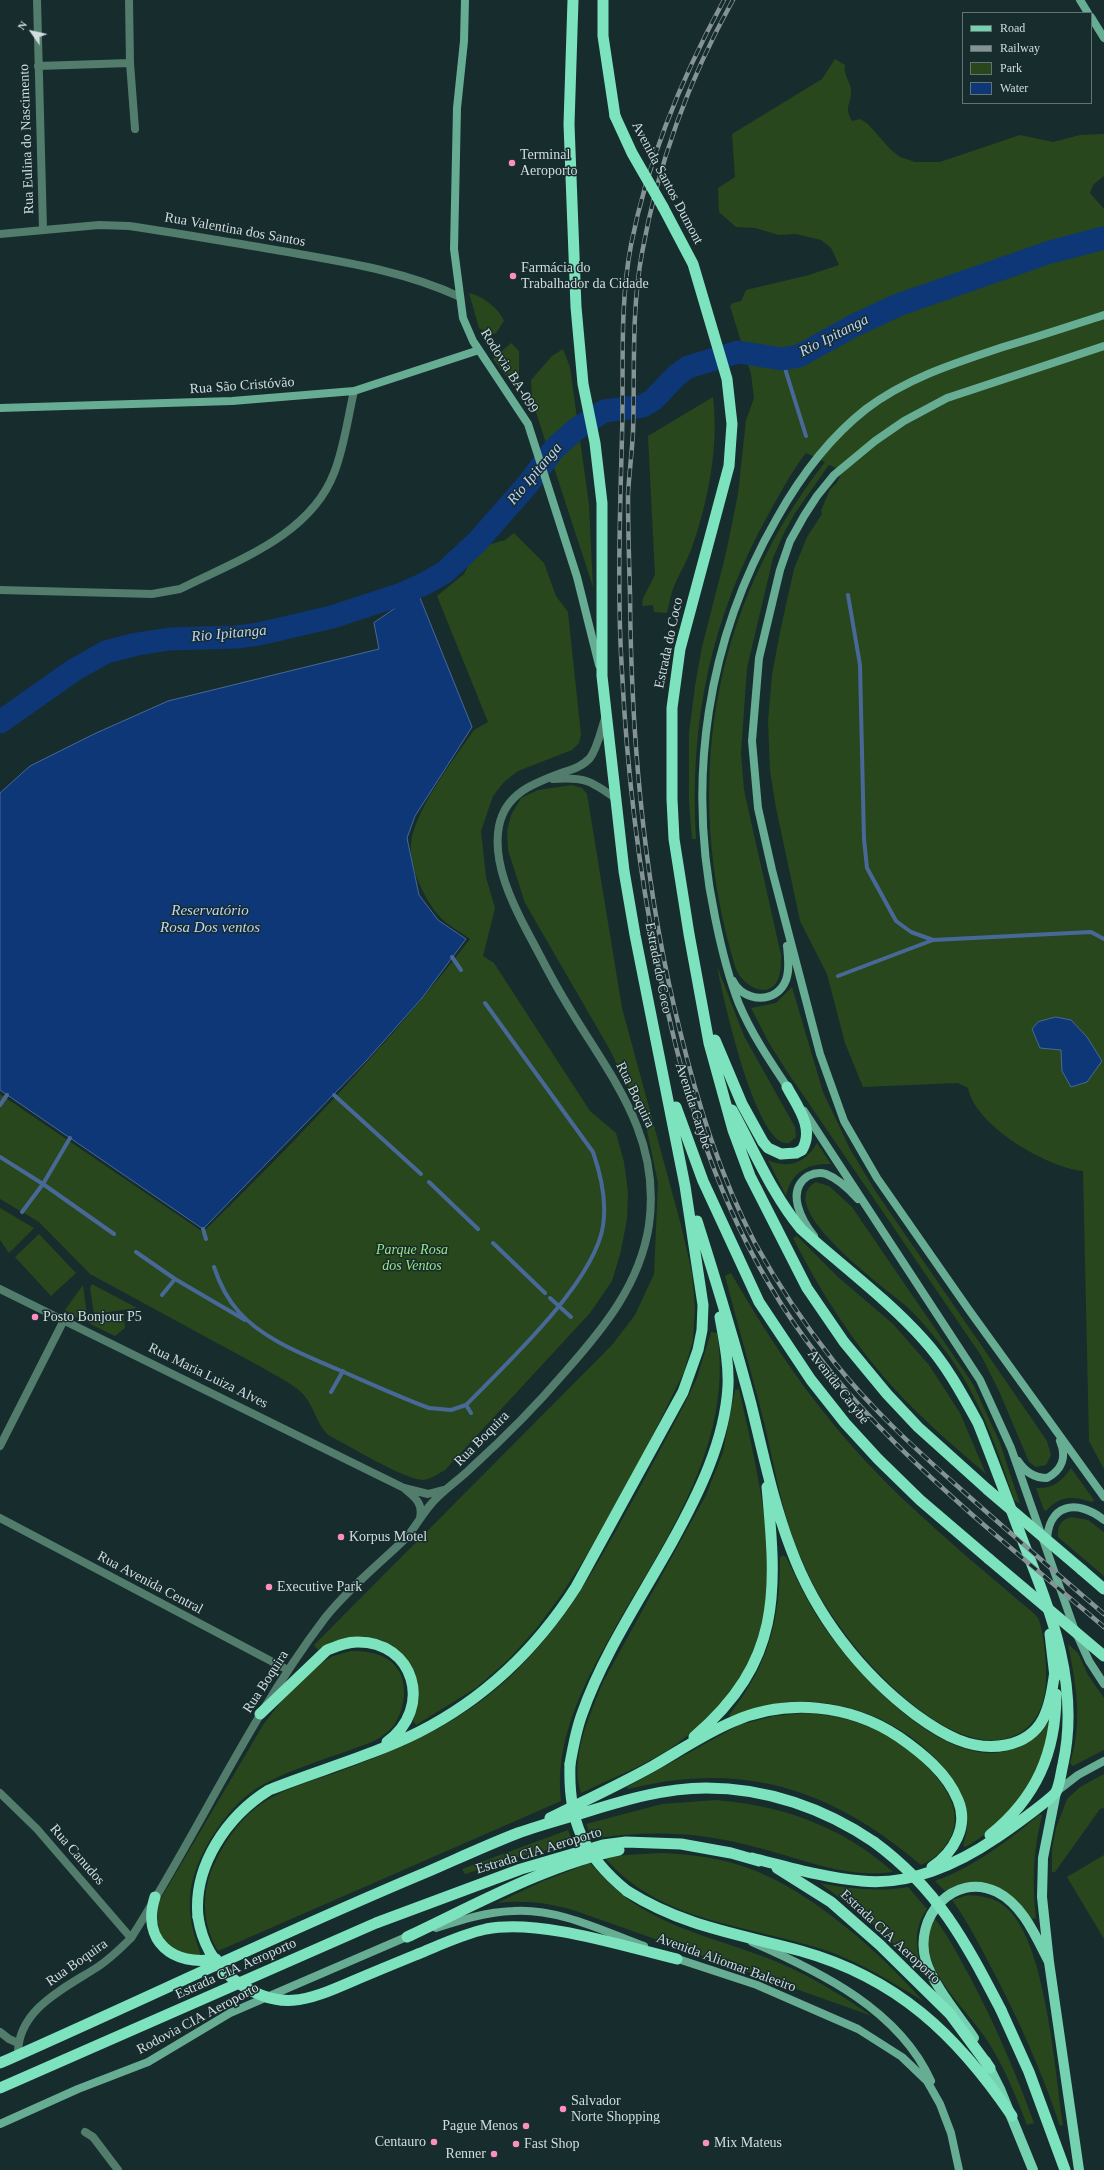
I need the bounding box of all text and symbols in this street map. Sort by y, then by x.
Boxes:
north arrow [12,12,52,52]
legend [962,12,1092,104]
text: N [15,19,29,32]
text: Road [1000,21,1025,35]
text: Railway [1000,41,1040,55]
text: Park [1000,61,1022,75]
street label: Rua Eulina do Nascimento [16,64,38,214]
text: Water [1000,81,1028,95]
street label: Avenida Santos Dumont [628,119,706,247]
place label: Terminal Aeroporto [520,147,578,180]
marker: Terminal Aeroporto [507,158,517,168]
street label: Rua Valentina dos Santos [163,209,307,251]
place label: Farmácia do Trabalhador da Cidade [521,260,649,292]
marker: Farmácia do Trabalhador da Cidade [508,271,518,281]
water label: Rio Ipitanga [796,311,872,361]
street label: Rodovia BA-099 [476,326,542,416]
street label: Rua São Cristóvão [189,374,295,398]
water label: Rio Ipitanga [504,439,566,509]
street label: Estrada do Coco [651,596,687,690]
water label: Rio Ipitanga [191,622,267,646]
water label: Reservatório Rosa Dos ventos [160,902,260,937]
street label: Estrada do Coco [641,921,675,1015]
street label: Rua Boquira [612,1059,658,1131]
street label: Avenida Carybé [671,1060,715,1152]
park label: Parque Rosa dos Ventos [376,1242,448,1274]
place label: Posto Bonjour P5 [43,1309,142,1325]
marker: Posto Bonjour P5 [30,1312,40,1322]
street label: Rua Maria Luiza Alves [145,1340,271,1412]
street label: Avenida Carybé [804,1346,872,1428]
street label: Rua Boquira [451,1408,513,1470]
place label: Korpus Motel [349,1529,427,1545]
marker: Korpus Motel [336,1532,346,1542]
street label: Rua Avenida Central [94,1548,206,1618]
place label: Executive Park [277,1579,362,1595]
marker: Executive Park [264,1582,274,1592]
street label: Rua Boquira [240,1648,292,1716]
street label: Rua Canudos [46,1821,108,1889]
street label: Estrada CIA Aeroporto [474,1824,604,1878]
street label: Estrada CIA Aeroporto [837,1886,943,1988]
street label: Avenida Aliomar Baleeiro [654,1930,798,1996]
street label: Estrada CIA Aeroporto [173,1935,299,2003]
street label: Rua Boquira [43,1936,111,1990]
street label: Rodovia CIA Aeroporto [134,1980,262,2058]
place label: Salvador Norte Shopping [571,2093,660,2126]
marker: Salvador Norte Shopping [558,2104,568,2114]
place label: Pague Menos [442,2118,518,2134]
marker: Pague Menos [521,2121,531,2131]
place label: Centauro [375,2134,426,2150]
place label: Mix Mateus [714,2135,782,2151]
place label: Fast Shop [524,2136,580,2152]
marker: Centauro [429,2137,439,2147]
marker: Mix Mateus [701,2138,711,2148]
marker: Fast Shop [511,2139,521,2149]
place label: Renner [446,2146,486,2162]
marker: Renner [489,2149,499,2159]

